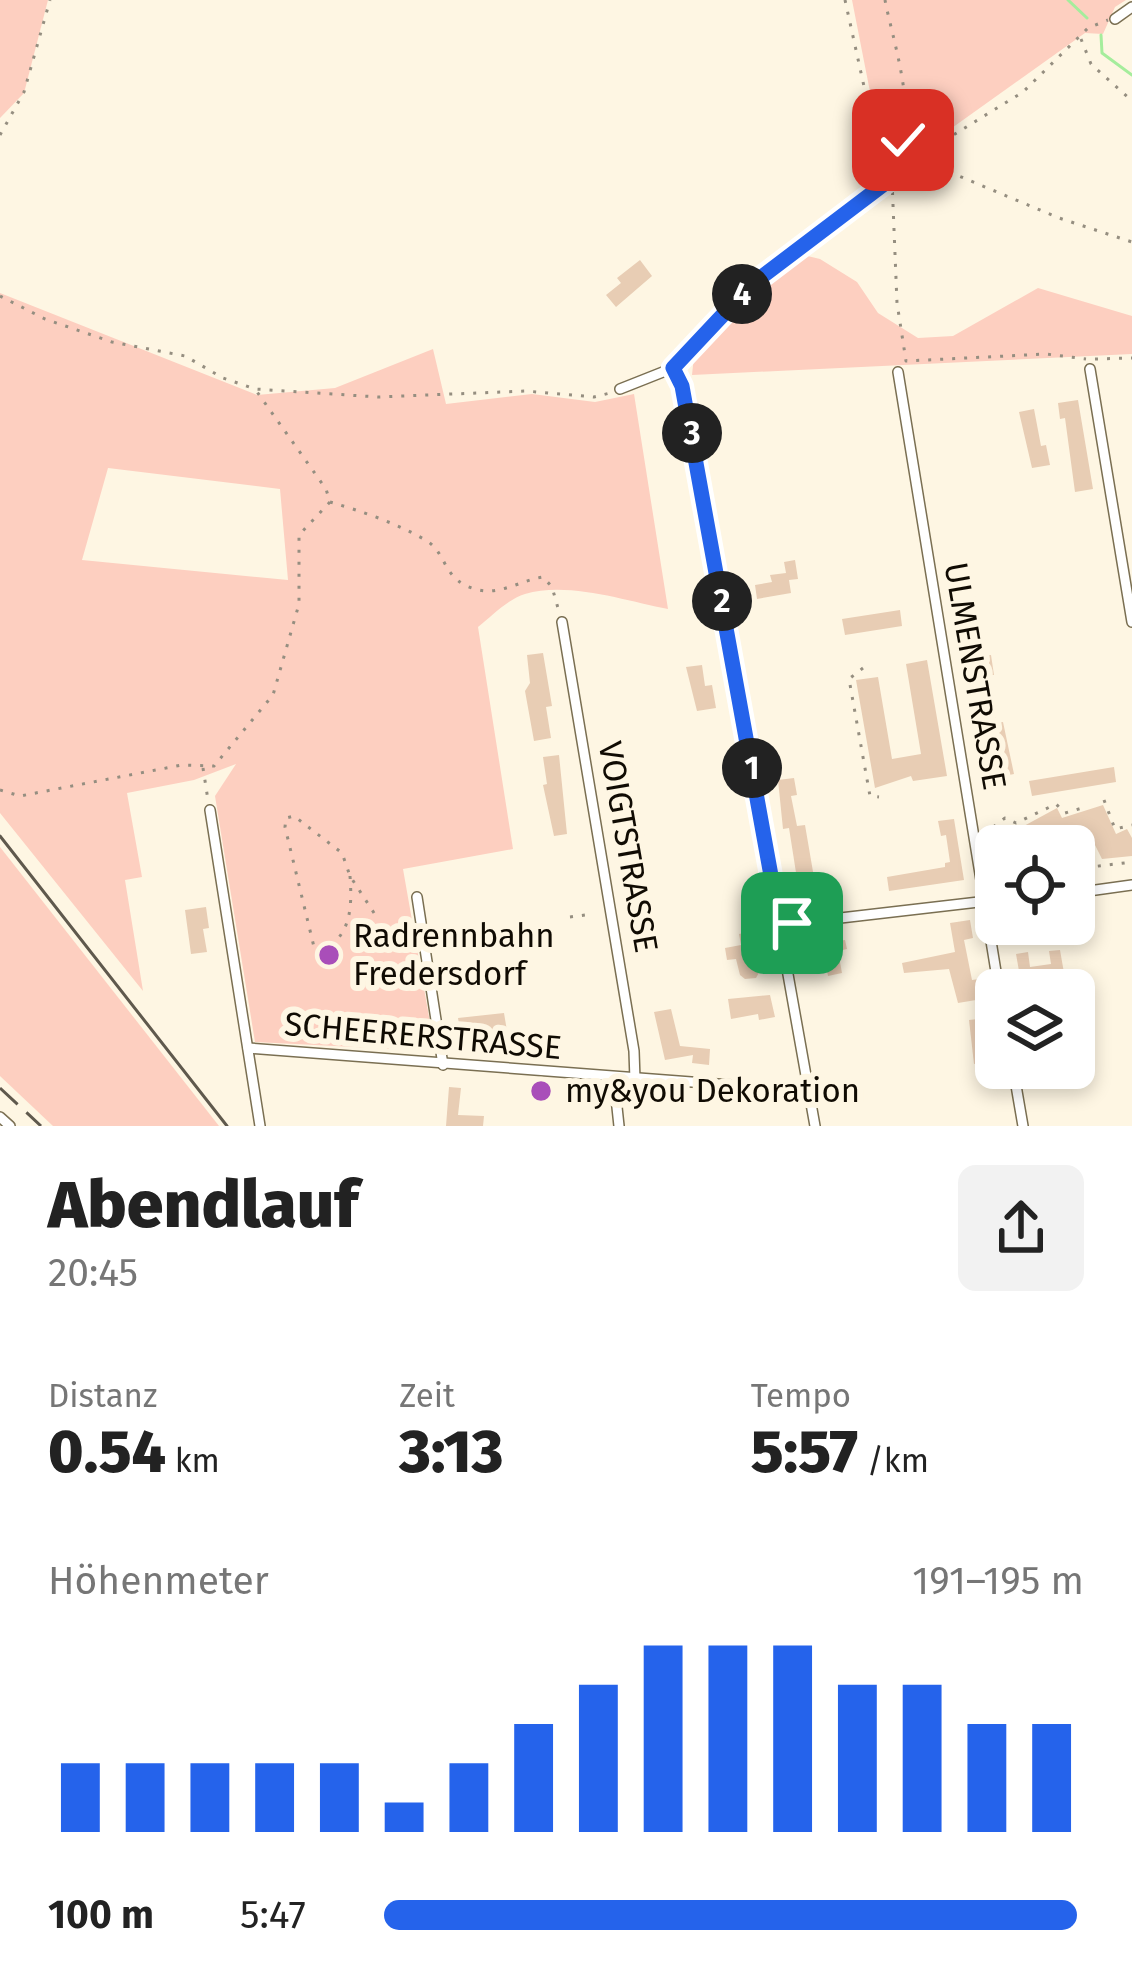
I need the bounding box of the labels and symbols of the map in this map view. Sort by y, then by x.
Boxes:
pin [852,89,954,191]
pin: 4 [712,264,772,324]
pin: 3 [662,403,722,463]
street label: ULMENSTRASSE [935,559,1015,793]
pin: 2 [692,571,752,631]
street label: VOIGTSTRASSE [590,738,666,956]
pin: 1 [722,738,782,798]
pin [741,872,843,974]
place label: Radrennbahn Fredersdorf [353,916,555,994]
marker: Radrennbahn Fredersdorf [316,942,342,968]
street label: SCHEERERSTRASSE [283,1004,563,1068]
place label: my&you Dekoration [565,1071,860,1111]
marker: my&you Dekoration [528,1078,554,1104]

